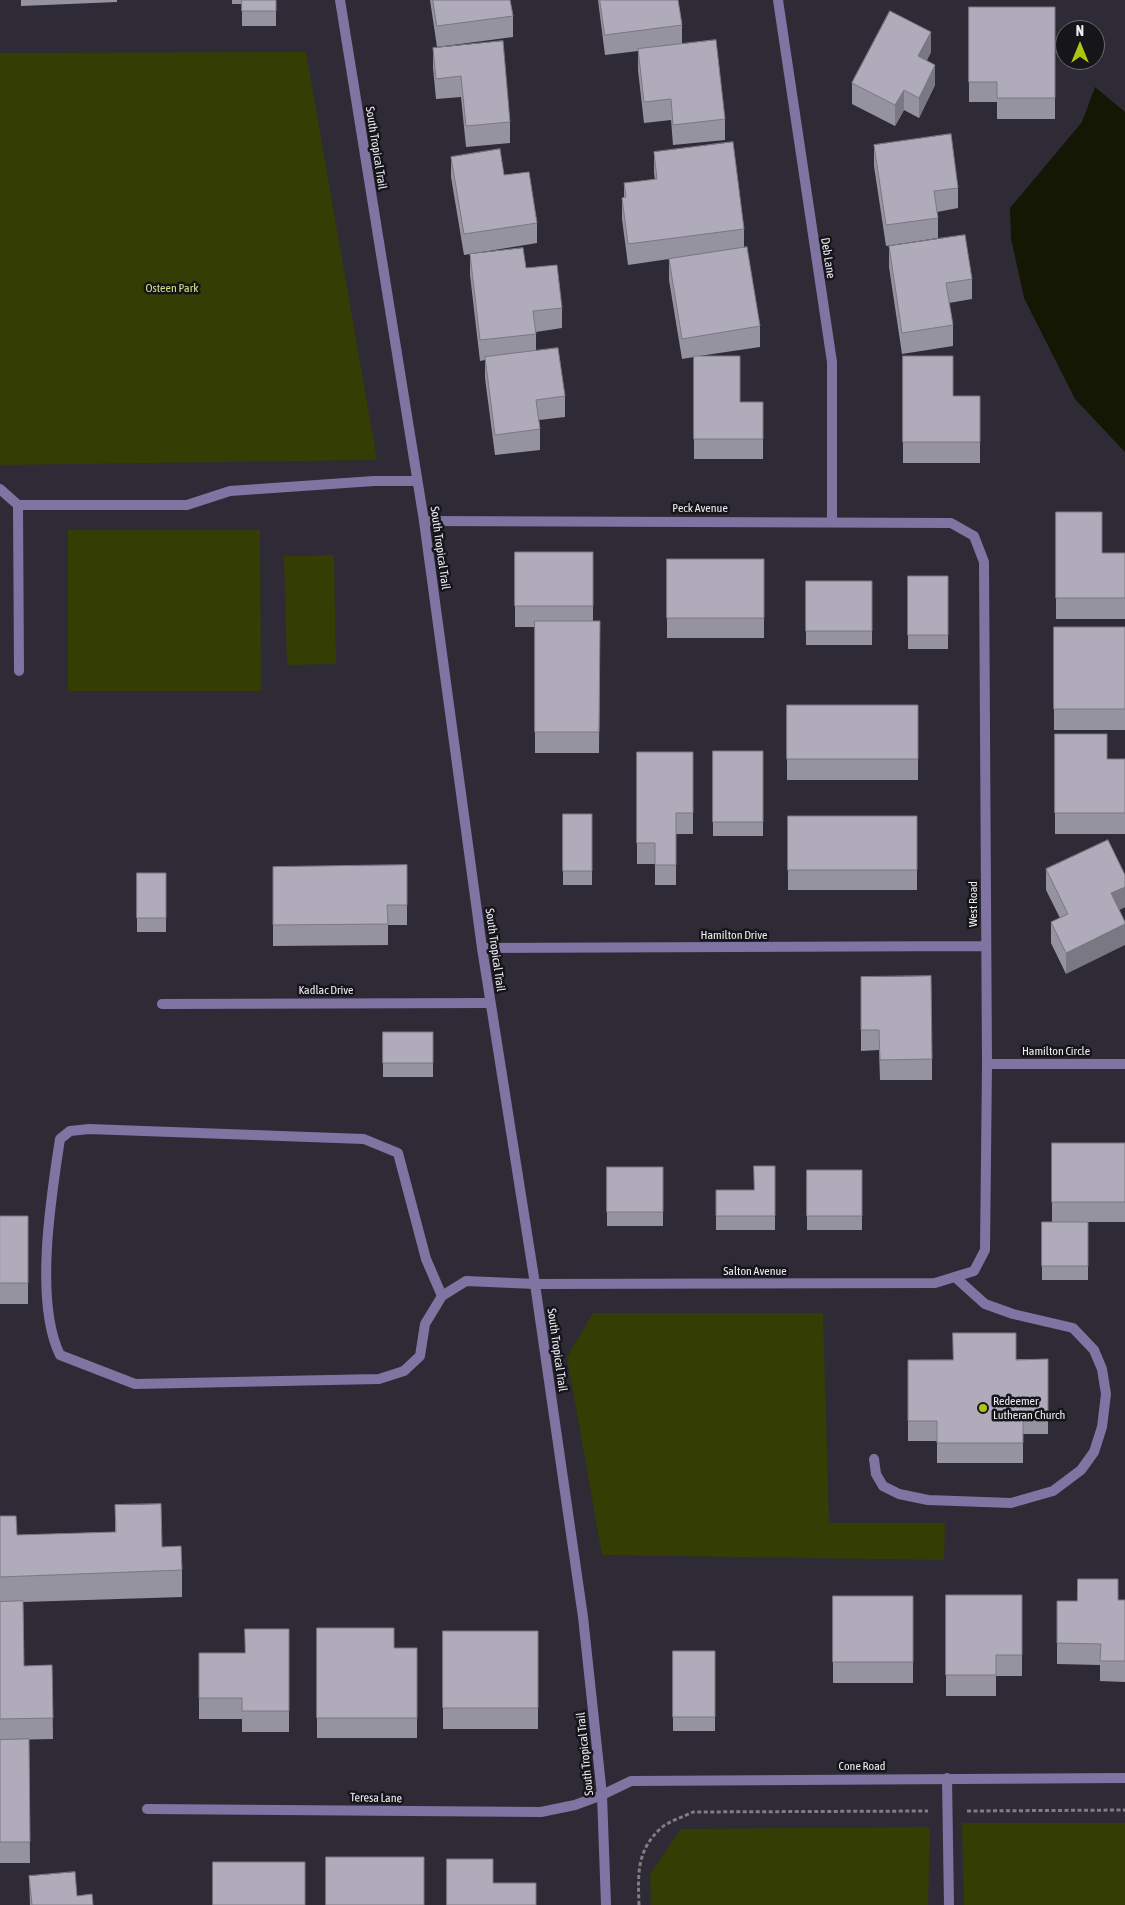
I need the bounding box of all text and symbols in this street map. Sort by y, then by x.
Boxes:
north arrow [1055,20,1105,70]
text: N [1076,23,1084,39]
street label: South Tropical Trail [362,105,390,191]
street label: Deb Lane [818,237,838,279]
park label: Osteen Park [146,281,198,295]
street label: Peck Avenue [672,501,728,515]
street label: South Tropical Trail [427,506,453,590]
street label: West Road [966,881,980,927]
street label: South Tropical Trail [482,908,508,992]
street label: Hamilton Drive [701,928,767,942]
street label: Kadlac Drive [298,983,354,997]
street label: Hamilton Circle [1022,1044,1090,1058]
street label: Salton Avenue [723,1264,787,1278]
street label: South Tropical Trail [544,1308,570,1392]
place label: Redeemer Lutheran Church [993,1394,1065,1422]
marker: Redeemer Lutheran Church [977,1402,989,1414]
street label: South Tropical Trail [573,1712,597,1796]
street label: Cone Road [839,1759,885,1773]
street label: Teresa Lane [350,1790,402,1806]

